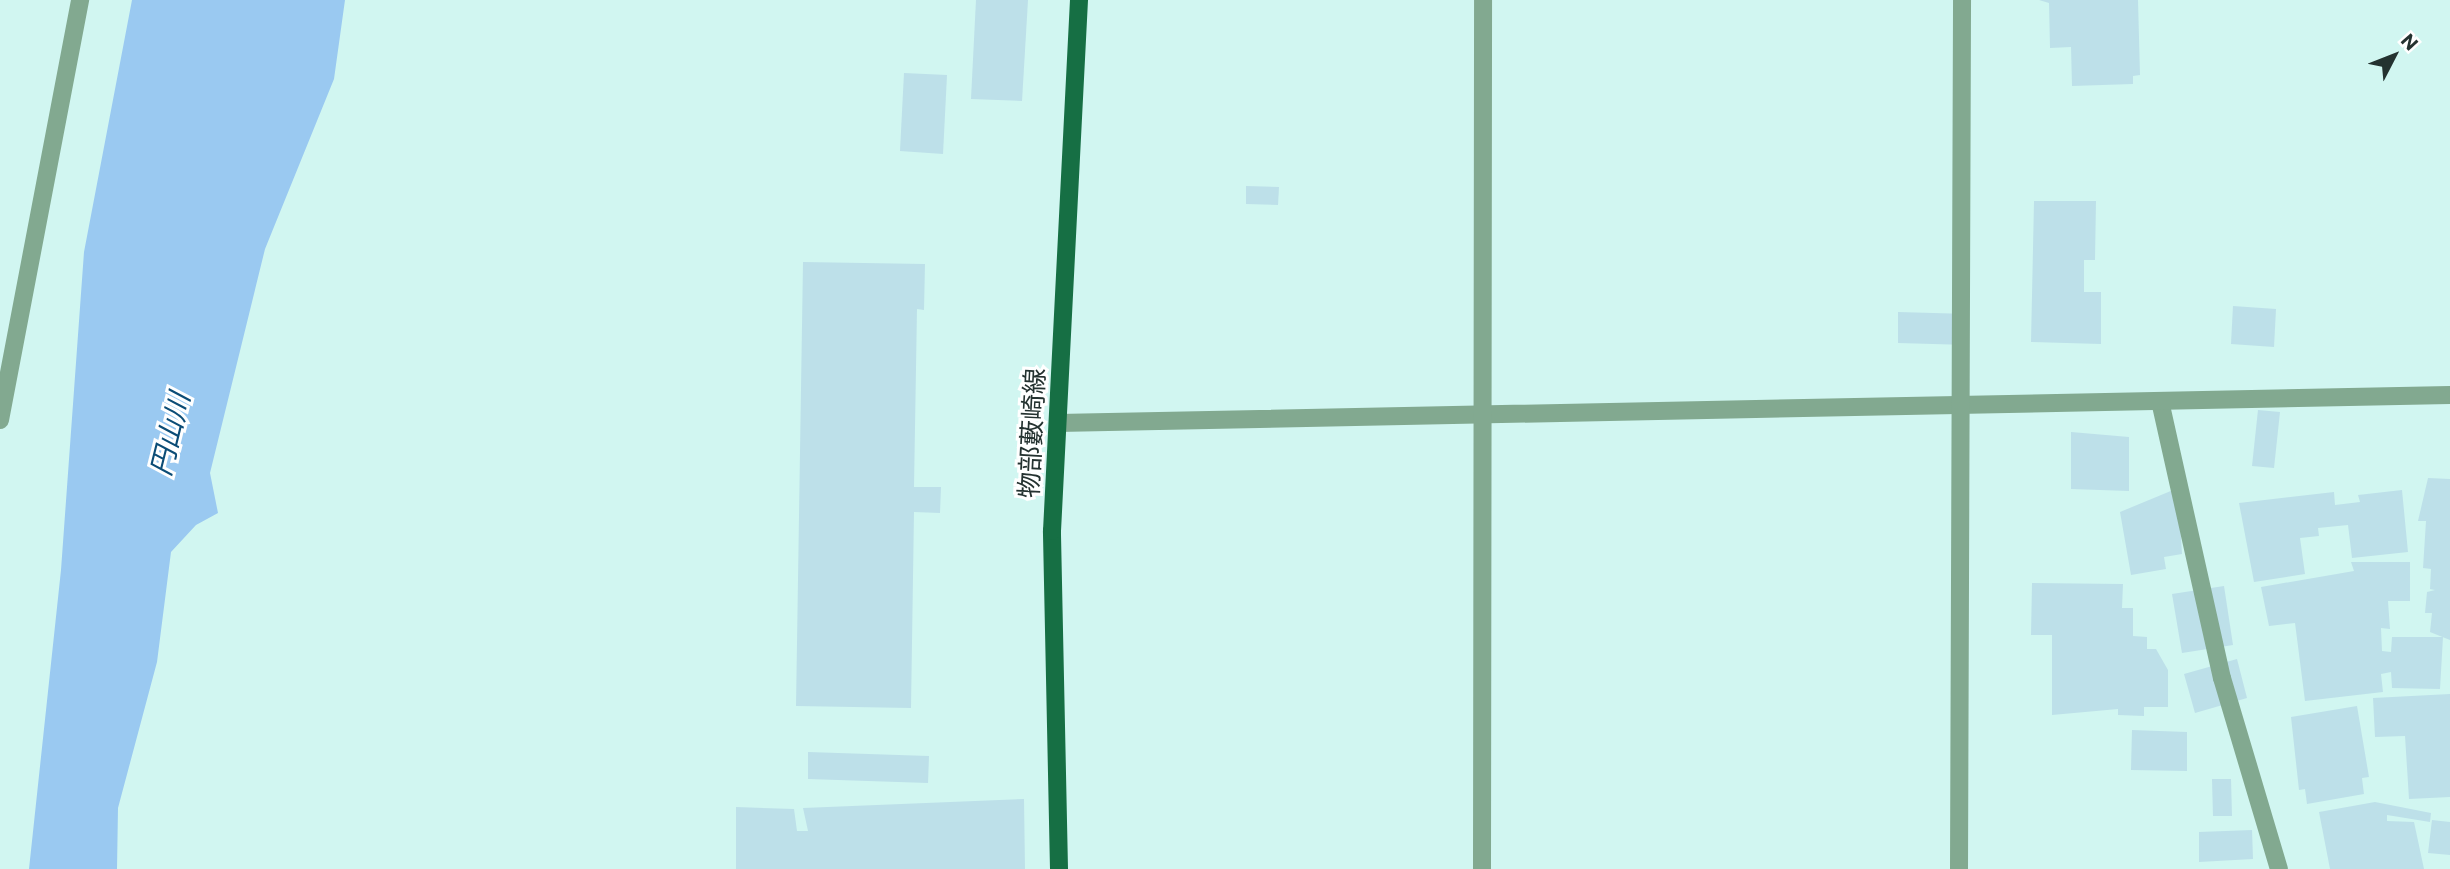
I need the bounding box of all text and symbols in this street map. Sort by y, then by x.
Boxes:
north arrow [2359,21,2429,91]
text: N [2397,29,2423,55]
street label: 物部藪崎線 [1012,367,1050,499]
water label: 円山川 [143,389,195,479]

